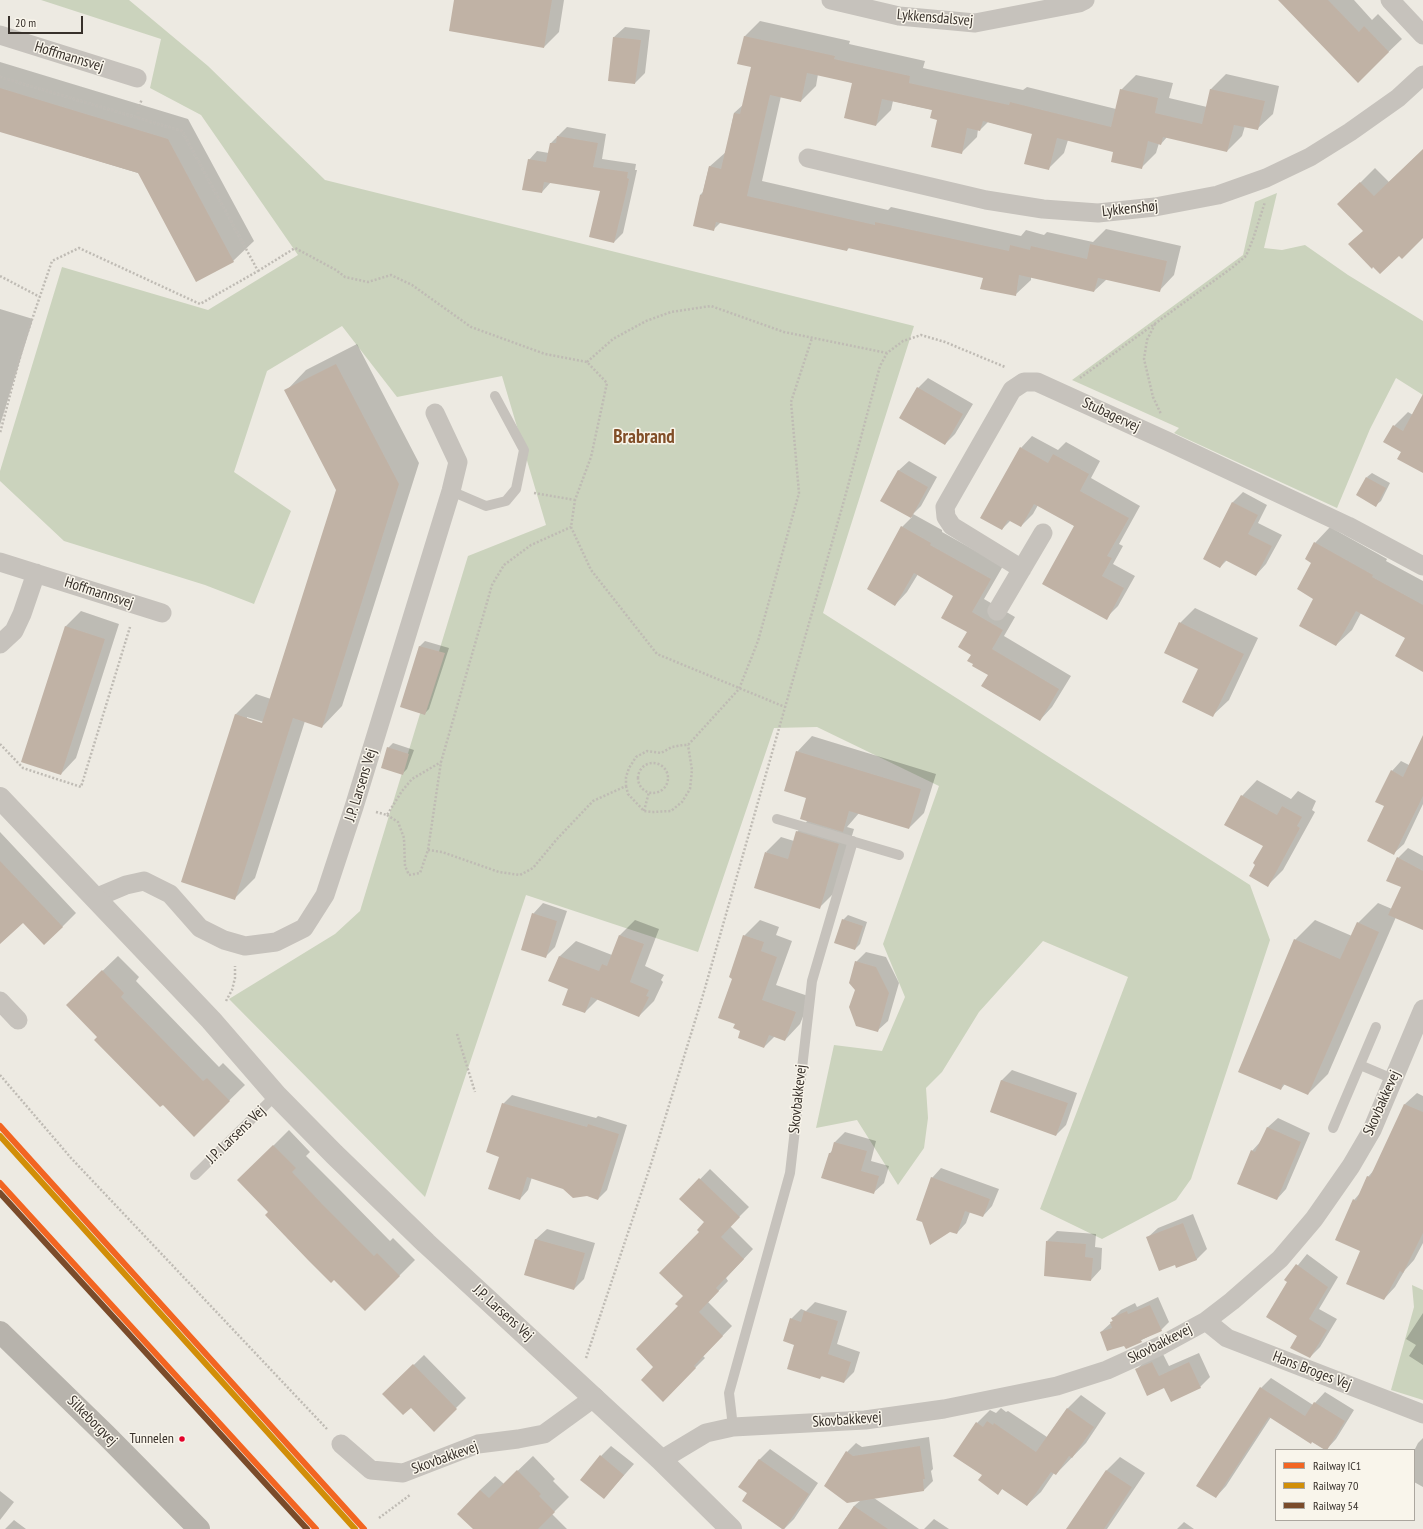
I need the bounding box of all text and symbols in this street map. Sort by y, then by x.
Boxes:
street label: Lykkensdalsvej [896,6,974,30]
scale bar [10,8,85,34]
text: 20 m [15,15,36,30]
street label: Hoffmannsvej [32,38,106,76]
street label: Lykkenshøj [1101,197,1159,221]
street label: Stubagervej [1079,394,1143,436]
district label: Brabrand [613,427,675,449]
street label: Hoffmannsvej [62,573,136,613]
street label: J.P. Larsens Vej [341,746,381,824]
street label: Skovbakkevej [785,1064,811,1134]
street label: Skovbakkevej [1360,1068,1404,1138]
street label: J.P. Larsens Vej [203,1102,269,1168]
street label: J.P. Larsens Vej [469,1281,537,1345]
street label: Skovbakkevej [1125,1320,1195,1368]
street label: Hans Broges Vej [1270,1348,1354,1394]
street label: Silkeborgvej [63,1392,121,1450]
street label: Skovbakkevej [812,1409,882,1431]
place label: Tunnelen [130,1431,174,1447]
marker: Tunnelen [177,1434,187,1444]
street label: Skovbakkevej [409,1438,481,1478]
legend [1275,1449,1415,1521]
text: Railway IC1 [1313,1458,1361,1473]
text: Railway 70 [1313,1478,1358,1493]
text: Railway 54 [1313,1498,1358,1513]

